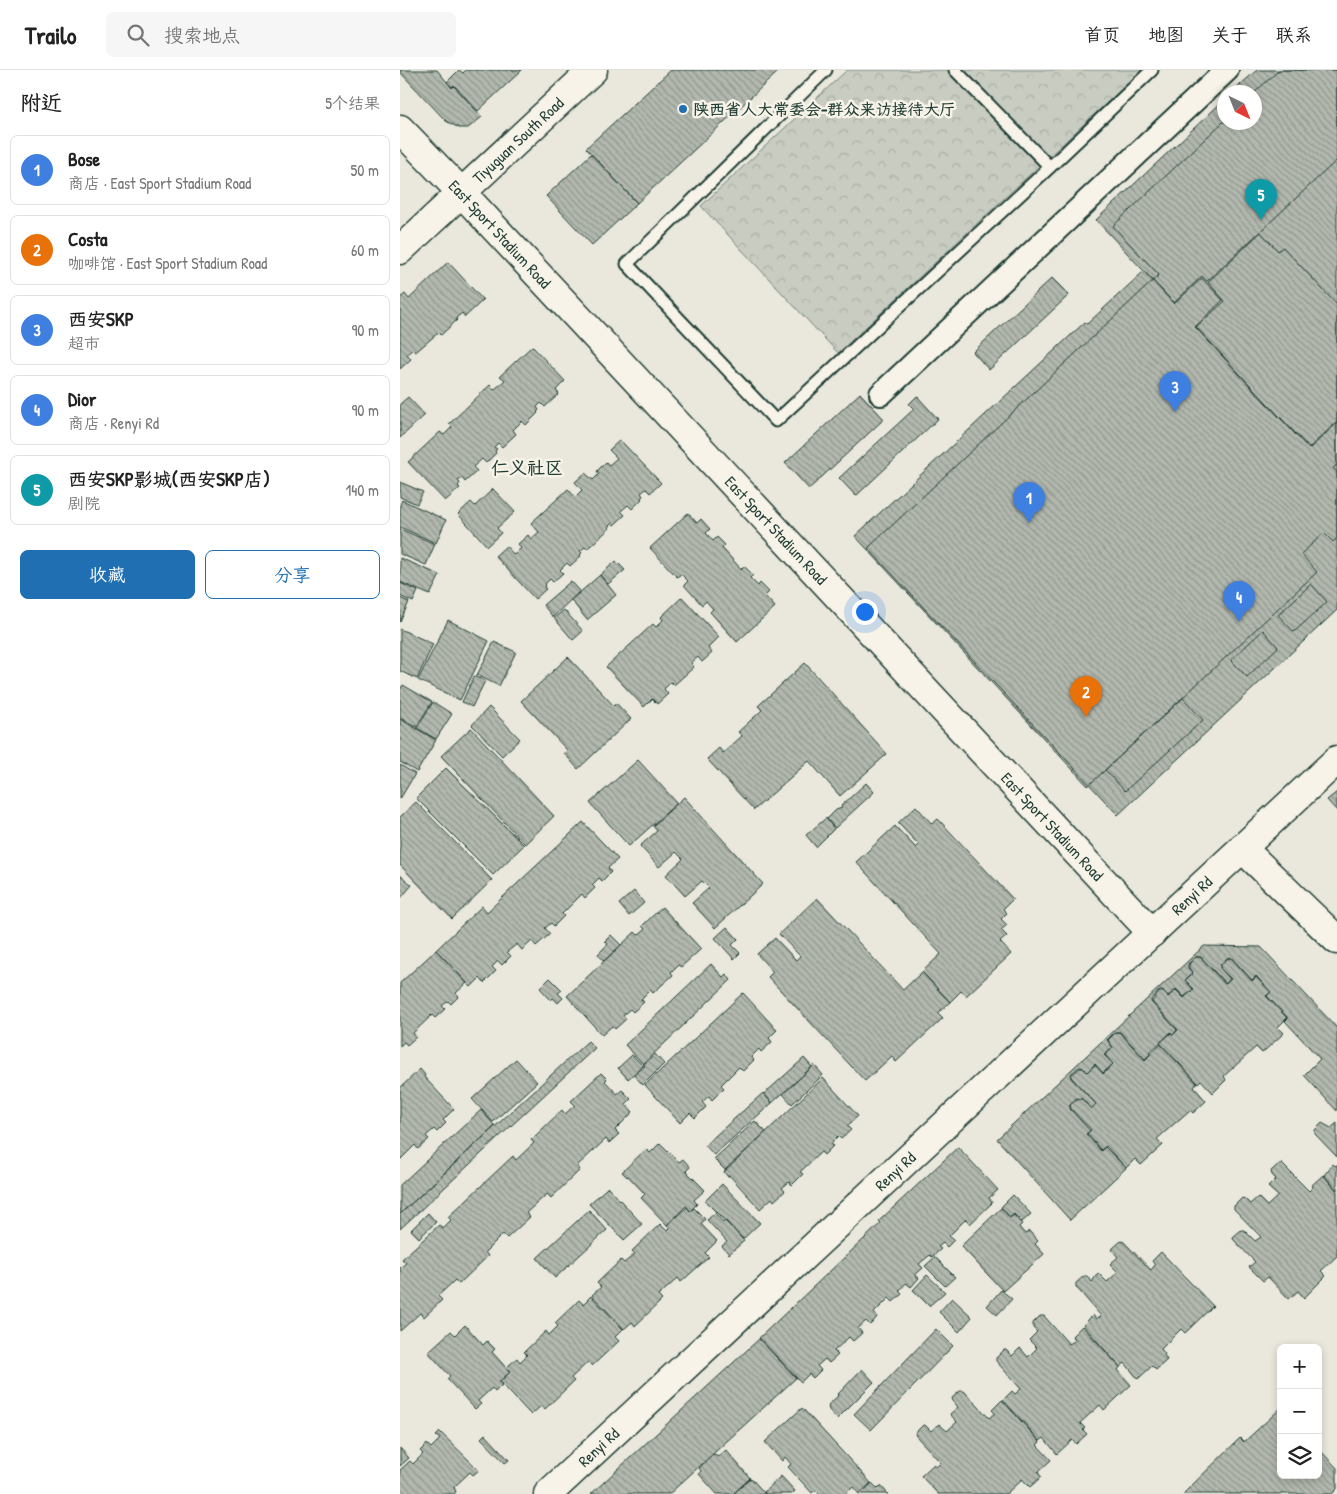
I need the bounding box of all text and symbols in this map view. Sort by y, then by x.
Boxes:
search box [106,12,456,57]
text: Trailo [25,19,76,51]
icon: search [124,21,152,49]
text: 搜索地点 [164,22,240,48]
text: 首页 [1084,22,1120,47]
text: 地图 [1148,22,1184,47]
text: 关于 [1212,22,1248,47]
text: 联系 [1276,22,1312,47]
north arrow [1217,85,1262,130]
text: 附近 [20,88,62,117]
text: 5个结果 [325,92,380,114]
street label: Tiyuguan South Road [467,92,568,188]
place label: 陕西省人大常委会-群众来访接待大厅 [693,98,955,120]
marker: 陕西省人大常委会-群众来访接待大厅 [677,103,689,115]
text: Bose [68,146,100,172]
text: 1 [34,159,40,181]
text: 50 m [351,159,379,181]
text: 商店 · East Sport Stadium Road [68,172,251,194]
street label: East Sport Stadium Road [444,175,556,293]
pin: 5 [1245,179,1277,220]
text: Costa [68,226,107,252]
text: 2 [33,239,41,261]
text: 60 m [351,239,379,261]
text: 咖啡馆 · East Sport Stadium Road [68,252,267,274]
text: 西安SKP [68,306,134,332]
text: 3 [33,319,41,341]
text: 90 m [351,319,379,341]
text: 超市 [68,332,100,354]
pin: 3 [1159,371,1191,412]
text: Dior [68,386,96,412]
text: 4 [34,399,40,421]
text: 90 m [351,399,379,421]
text: 商店 · Renyi Rd [68,412,159,434]
district label: 仁义社区 [491,455,563,480]
text: 西安SKP影城(西安SKP店) [68,466,270,492]
street label: East Sport Stadium Road [720,471,832,589]
text: 5 [34,479,40,501]
text: 140 m [345,479,379,501]
pin: 1 [1013,482,1045,523]
text: 剧院 [68,492,100,514]
button: 收藏 [20,550,195,599]
button: 分享 [205,550,380,599]
pin: 4 [1223,581,1255,622]
your location [852,599,878,625]
pin: 2 [1070,676,1102,717]
street label: East Sport Stadium Road [996,767,1109,885]
street label: Renyi Rd [1166,871,1217,920]
street label: Renyi Rd [870,1147,920,1196]
map controls [1277,1344,1322,1479]
button: + [1277,1344,1322,1389]
button: − [1277,1389,1322,1434]
street label: Renyi Rd [573,1422,624,1472]
button: layers [1277,1434,1322,1479]

